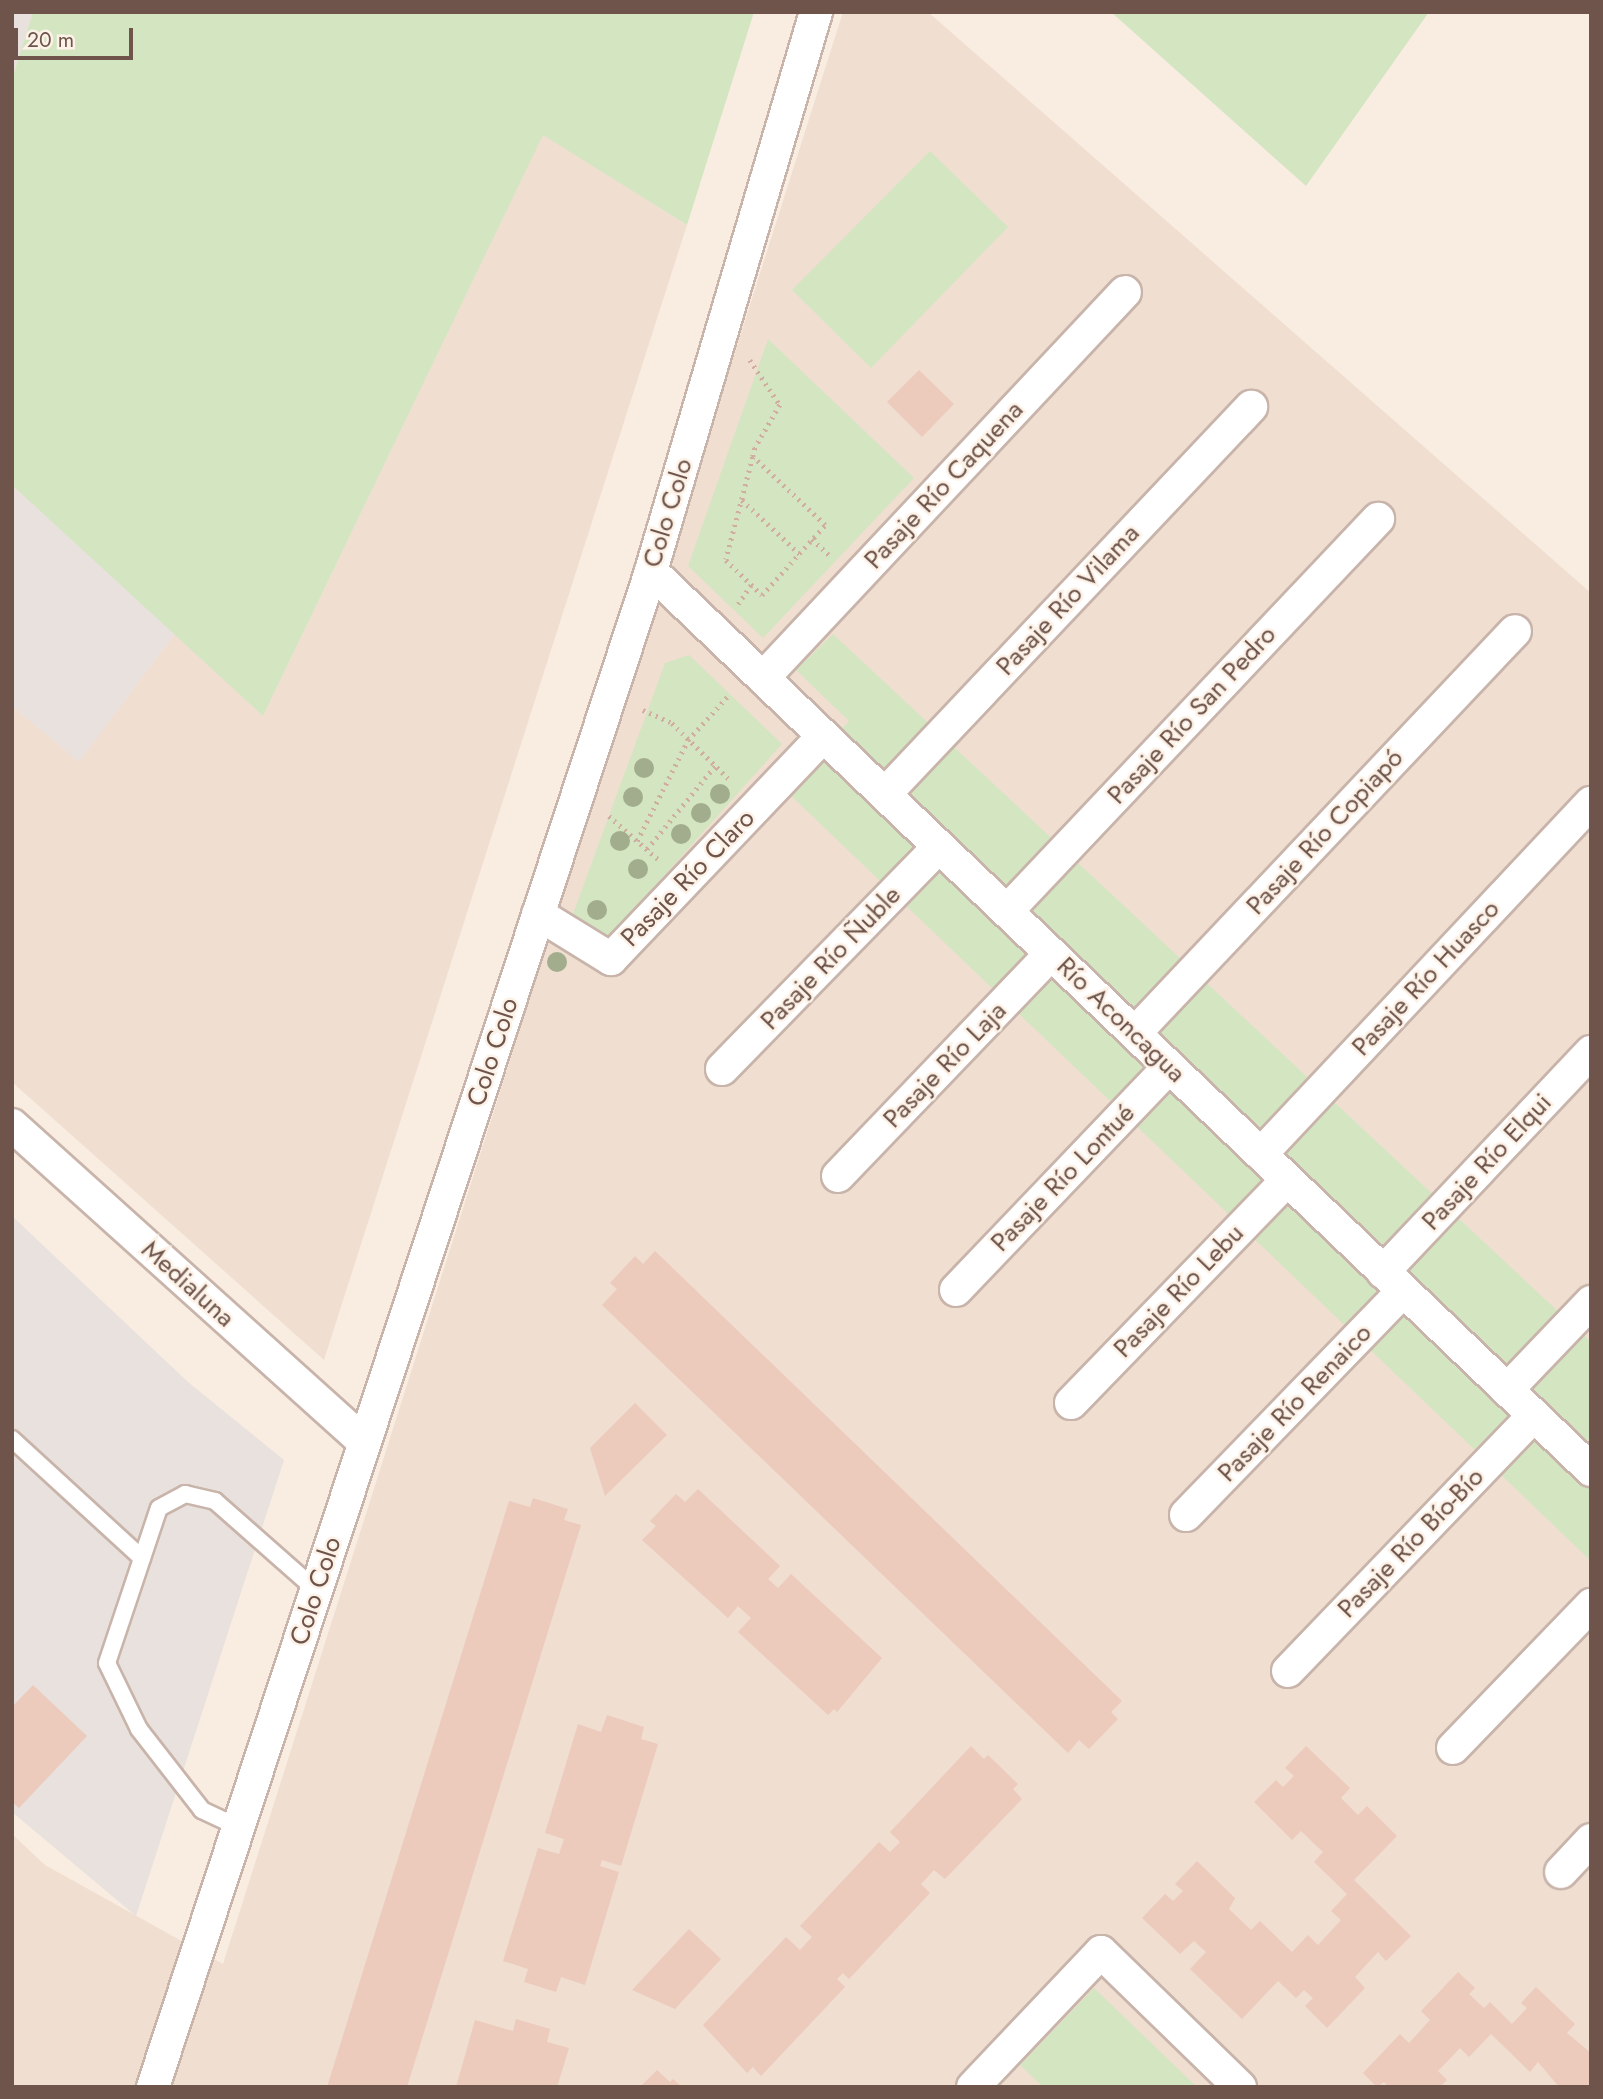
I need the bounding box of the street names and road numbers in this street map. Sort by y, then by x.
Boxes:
street label: Pasaje Río Caquena [858,395,1030,575]
street label: Colo Colo [637,455,699,571]
street label: Pasaje Río Vilama [990,518,1146,682]
street label: Pasaje Río San Pedro [1101,619,1283,811]
street label: Pasaje Río Copiapó [1240,743,1410,921]
street label: Pasaje Río Claro [615,803,761,953]
street label: Pasaje Río Ñuble [754,880,908,1036]
street label: Pasaje Río Huasco [1346,894,1506,1062]
street label: Río Aconcagua [1050,951,1192,1089]
street label: Colo Colo [461,994,525,1110]
street label: Pasaje Río Laja [877,995,1013,1135]
street label: Pasaje Río Elqui [1416,1087,1558,1237]
street label: Pasaje Río Lontué [985,1098,1141,1258]
street label: Pasaje Río Lebu [1108,1218,1250,1364]
street label: Medialuna [135,1234,241,1334]
street label: Pasaje Río Renaico [1212,1318,1378,1488]
street label: Pasaje Río Bío-Bío [1332,1462,1490,1624]
street label: Colo Colo [284,1533,348,1649]

